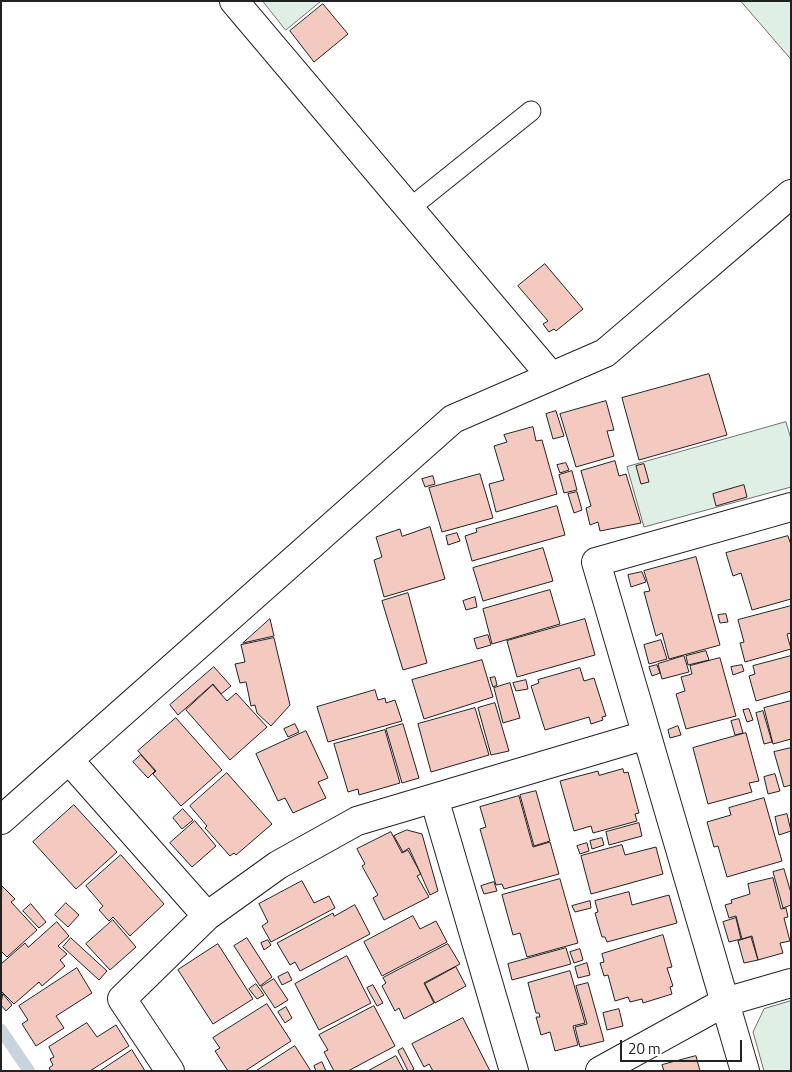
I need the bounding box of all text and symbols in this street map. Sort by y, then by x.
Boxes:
scale bar [622,1030,744,1062]
text: 20 m [628,1037,661,1060]

